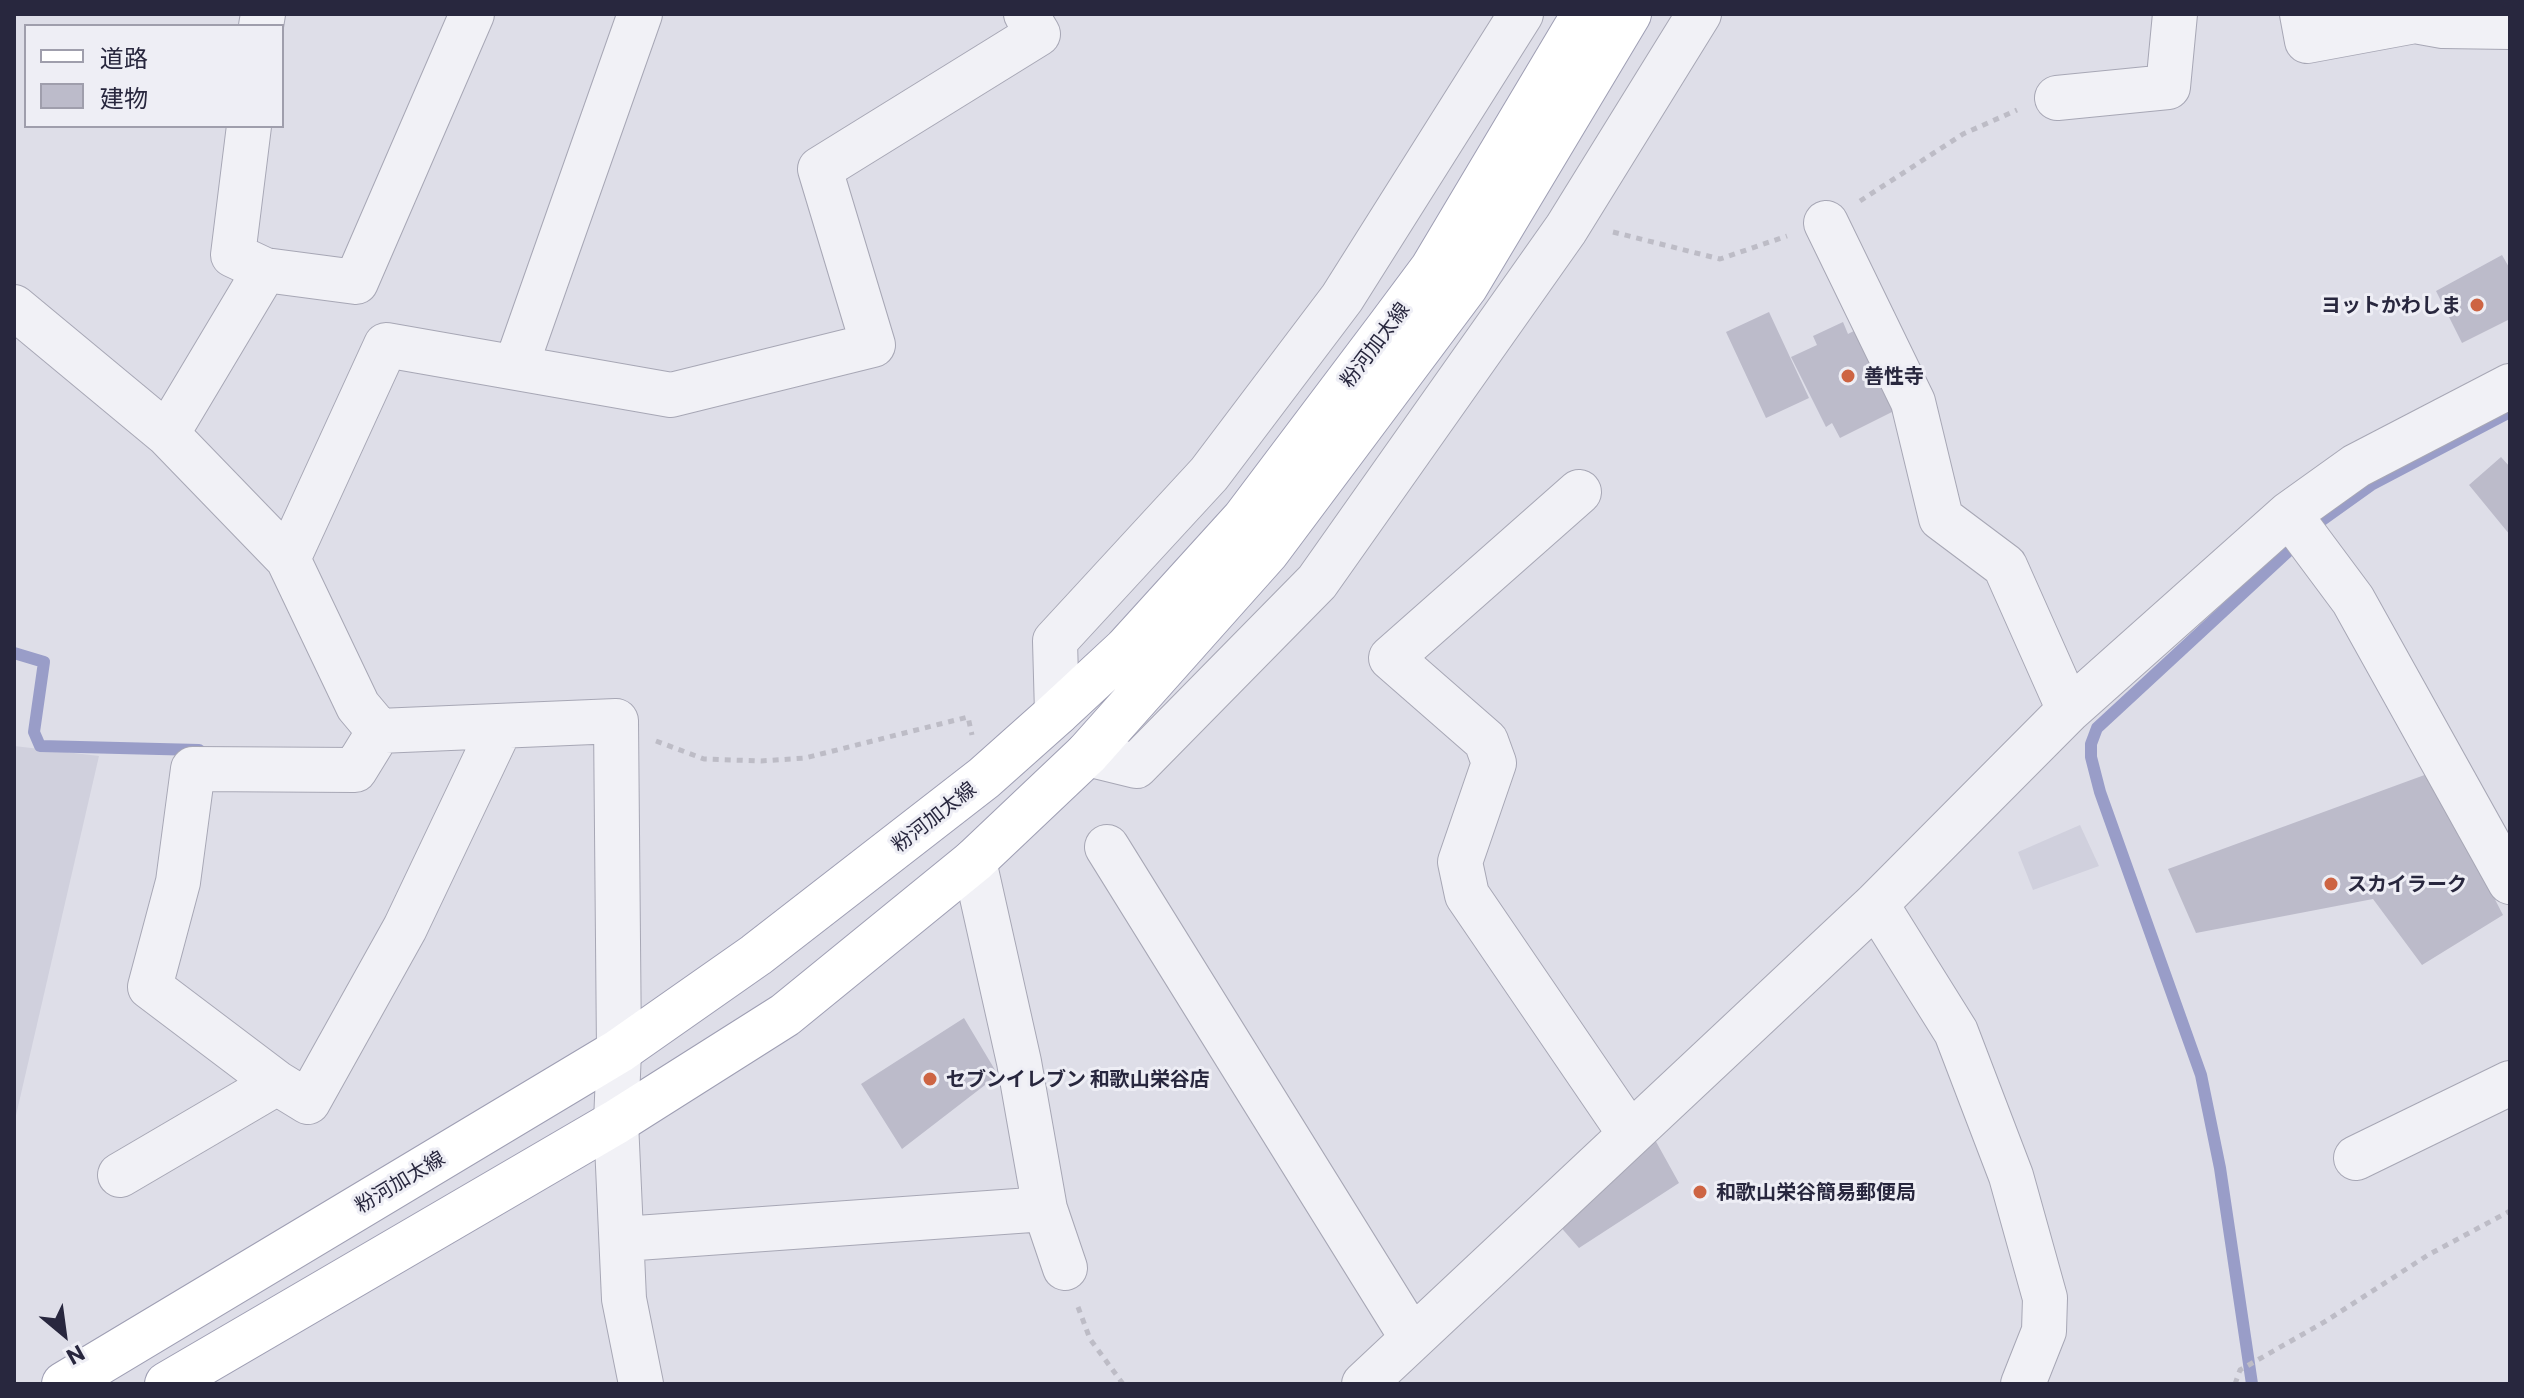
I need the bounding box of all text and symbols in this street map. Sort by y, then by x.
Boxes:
legend [24,24,284,128]
text: 道路 [100,43,148,72]
text: 建物 [100,83,148,112]
place label: ヨットかわしま [2321,293,2461,317]
marker: ヨットかわしま [2468,296,2486,314]
street label: 粉河加太線 [1335,298,1415,392]
place label: 善性寺 [1864,364,1924,388]
marker: 善性寺 [1839,367,1857,385]
street label: 粉河加太線 [887,777,981,857]
place label: スカイラーク [2347,872,2467,896]
marker: スカイラーク [2322,875,2340,893]
place label: セブンイレブン 和歌山栄谷店 [946,1067,1210,1091]
marker: セブンイレブン 和歌山栄谷店 [921,1070,939,1088]
street label: 粉河加太線 [351,1146,449,1218]
place label: 和歌山栄谷簡易郵便局 [1716,1180,1916,1204]
marker: 和歌山栄谷簡易郵便局 [1691,1183,1709,1201]
north arrow [24,1294,104,1374]
text: N [62,1340,90,1371]

